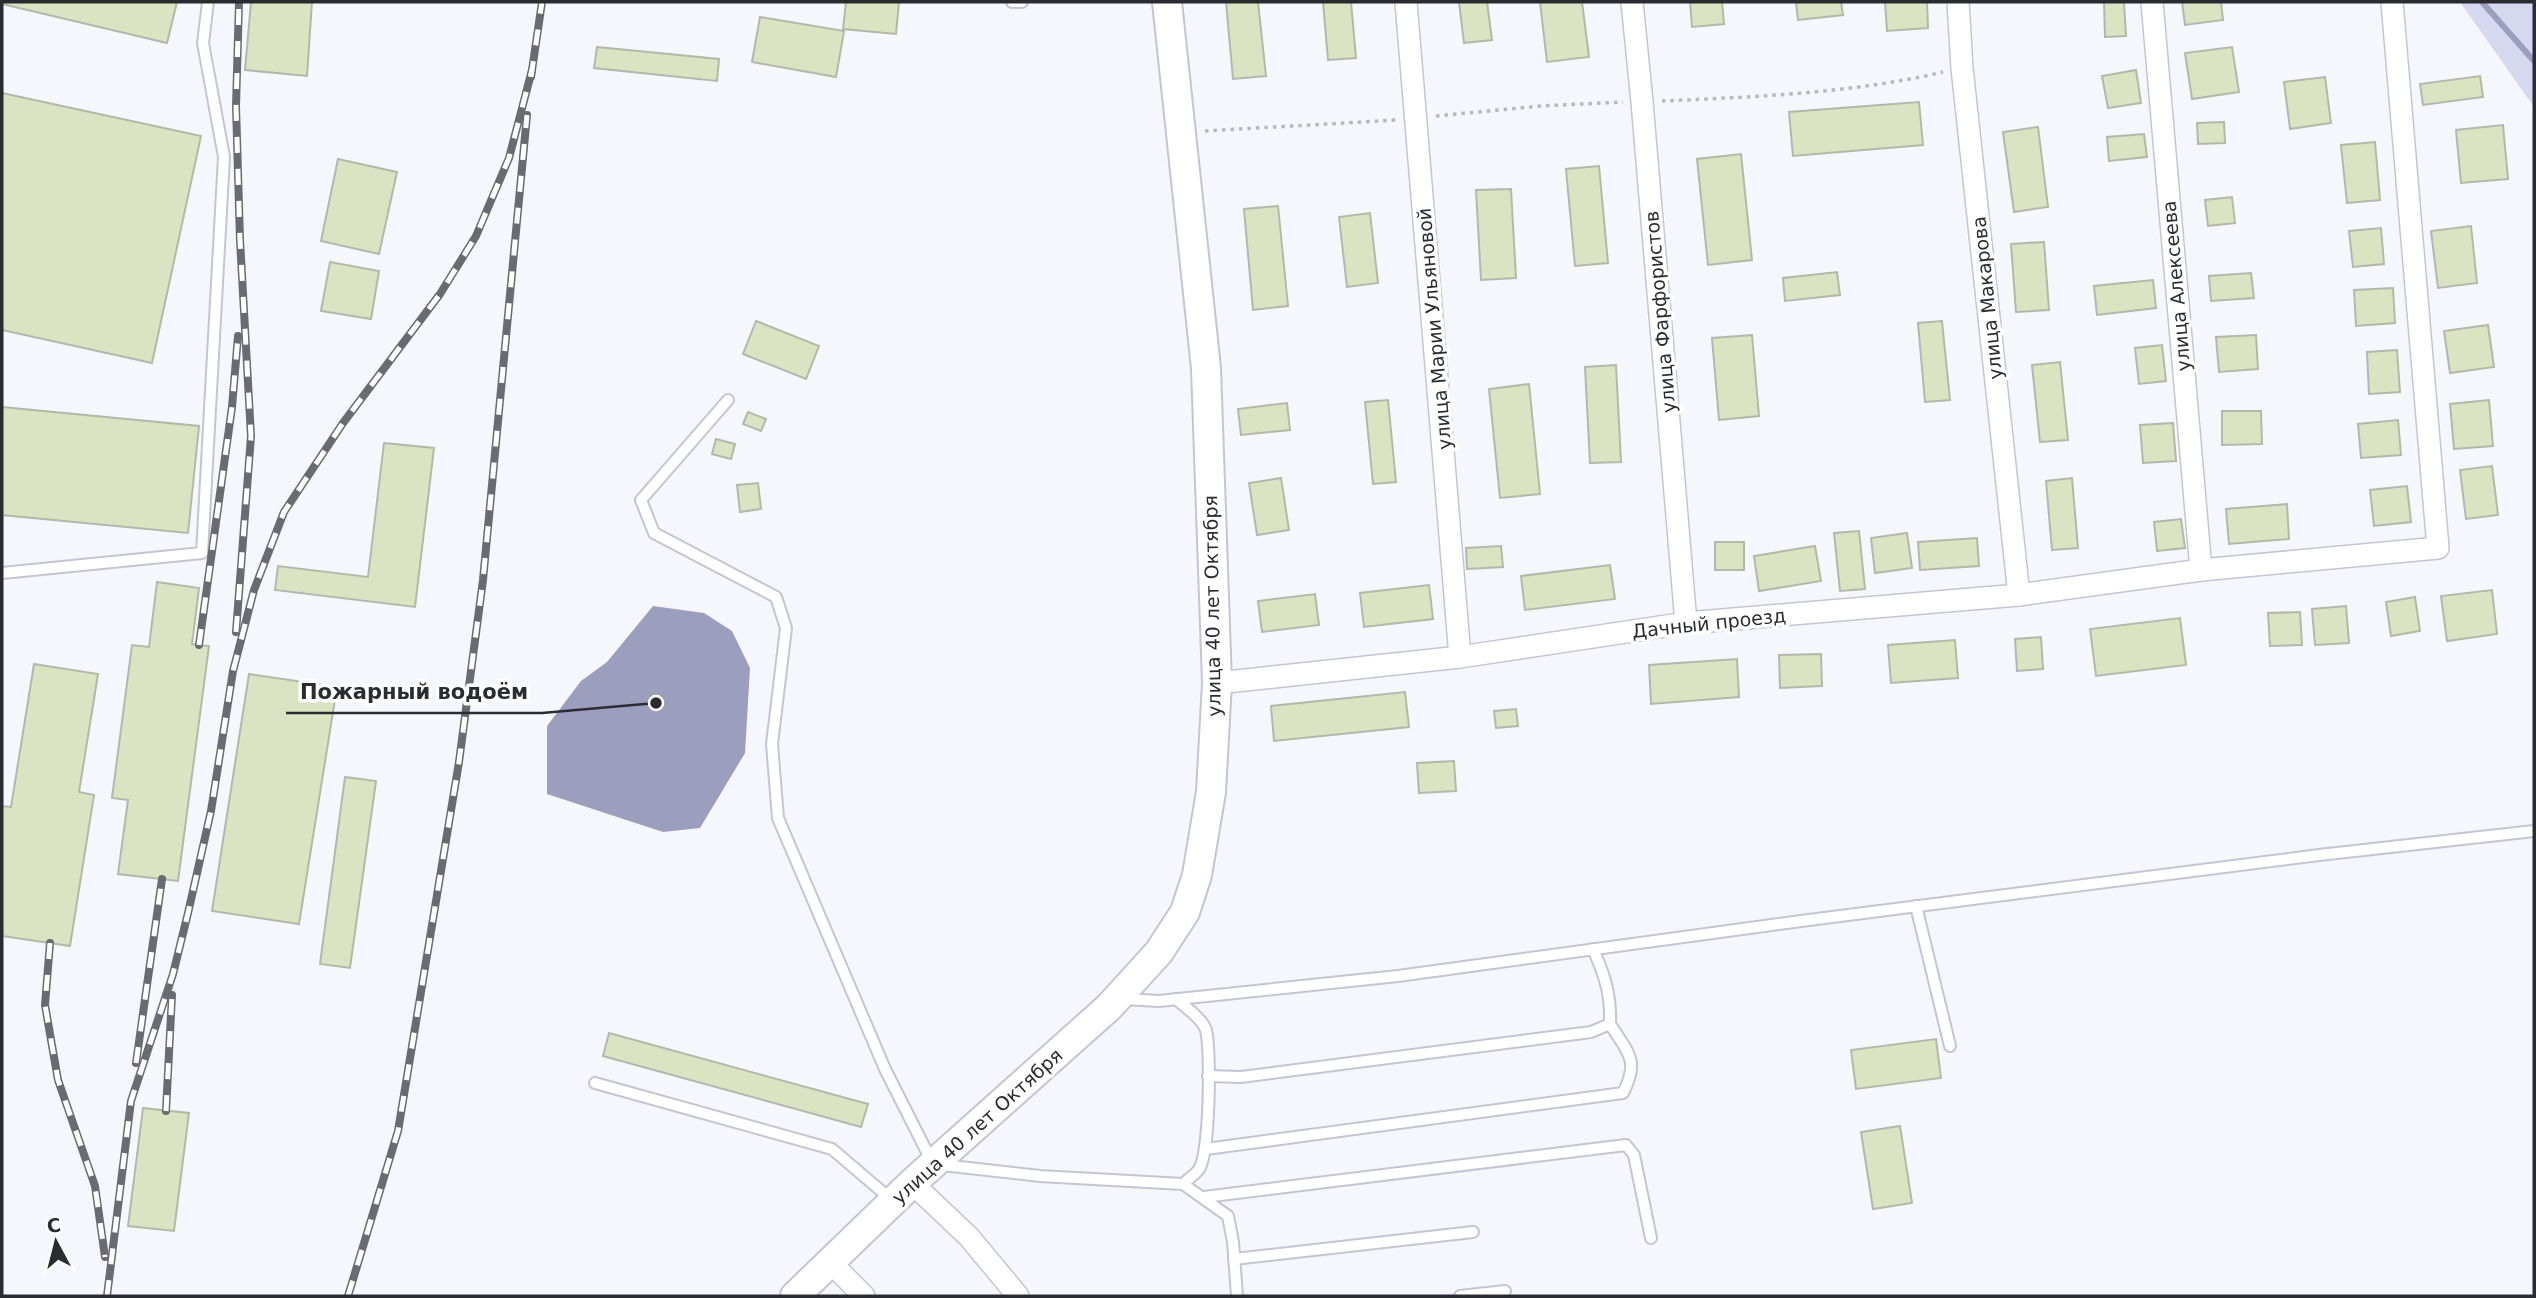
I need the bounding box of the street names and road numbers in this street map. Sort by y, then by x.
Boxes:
street label: улица Алексеева [2158,200,2194,372]
street label: улица Марии Ульяновой [1412,207,1456,451]
street label: улица Фарфористов [1640,210,1680,414]
street label: улица Макарова [1967,215,2007,381]
street label: улица 40 лет Октября [1199,495,1225,717]
street label: Дачный проезд [1631,604,1787,642]
street label: улица 40 лет Октября [887,1044,1067,1208]

